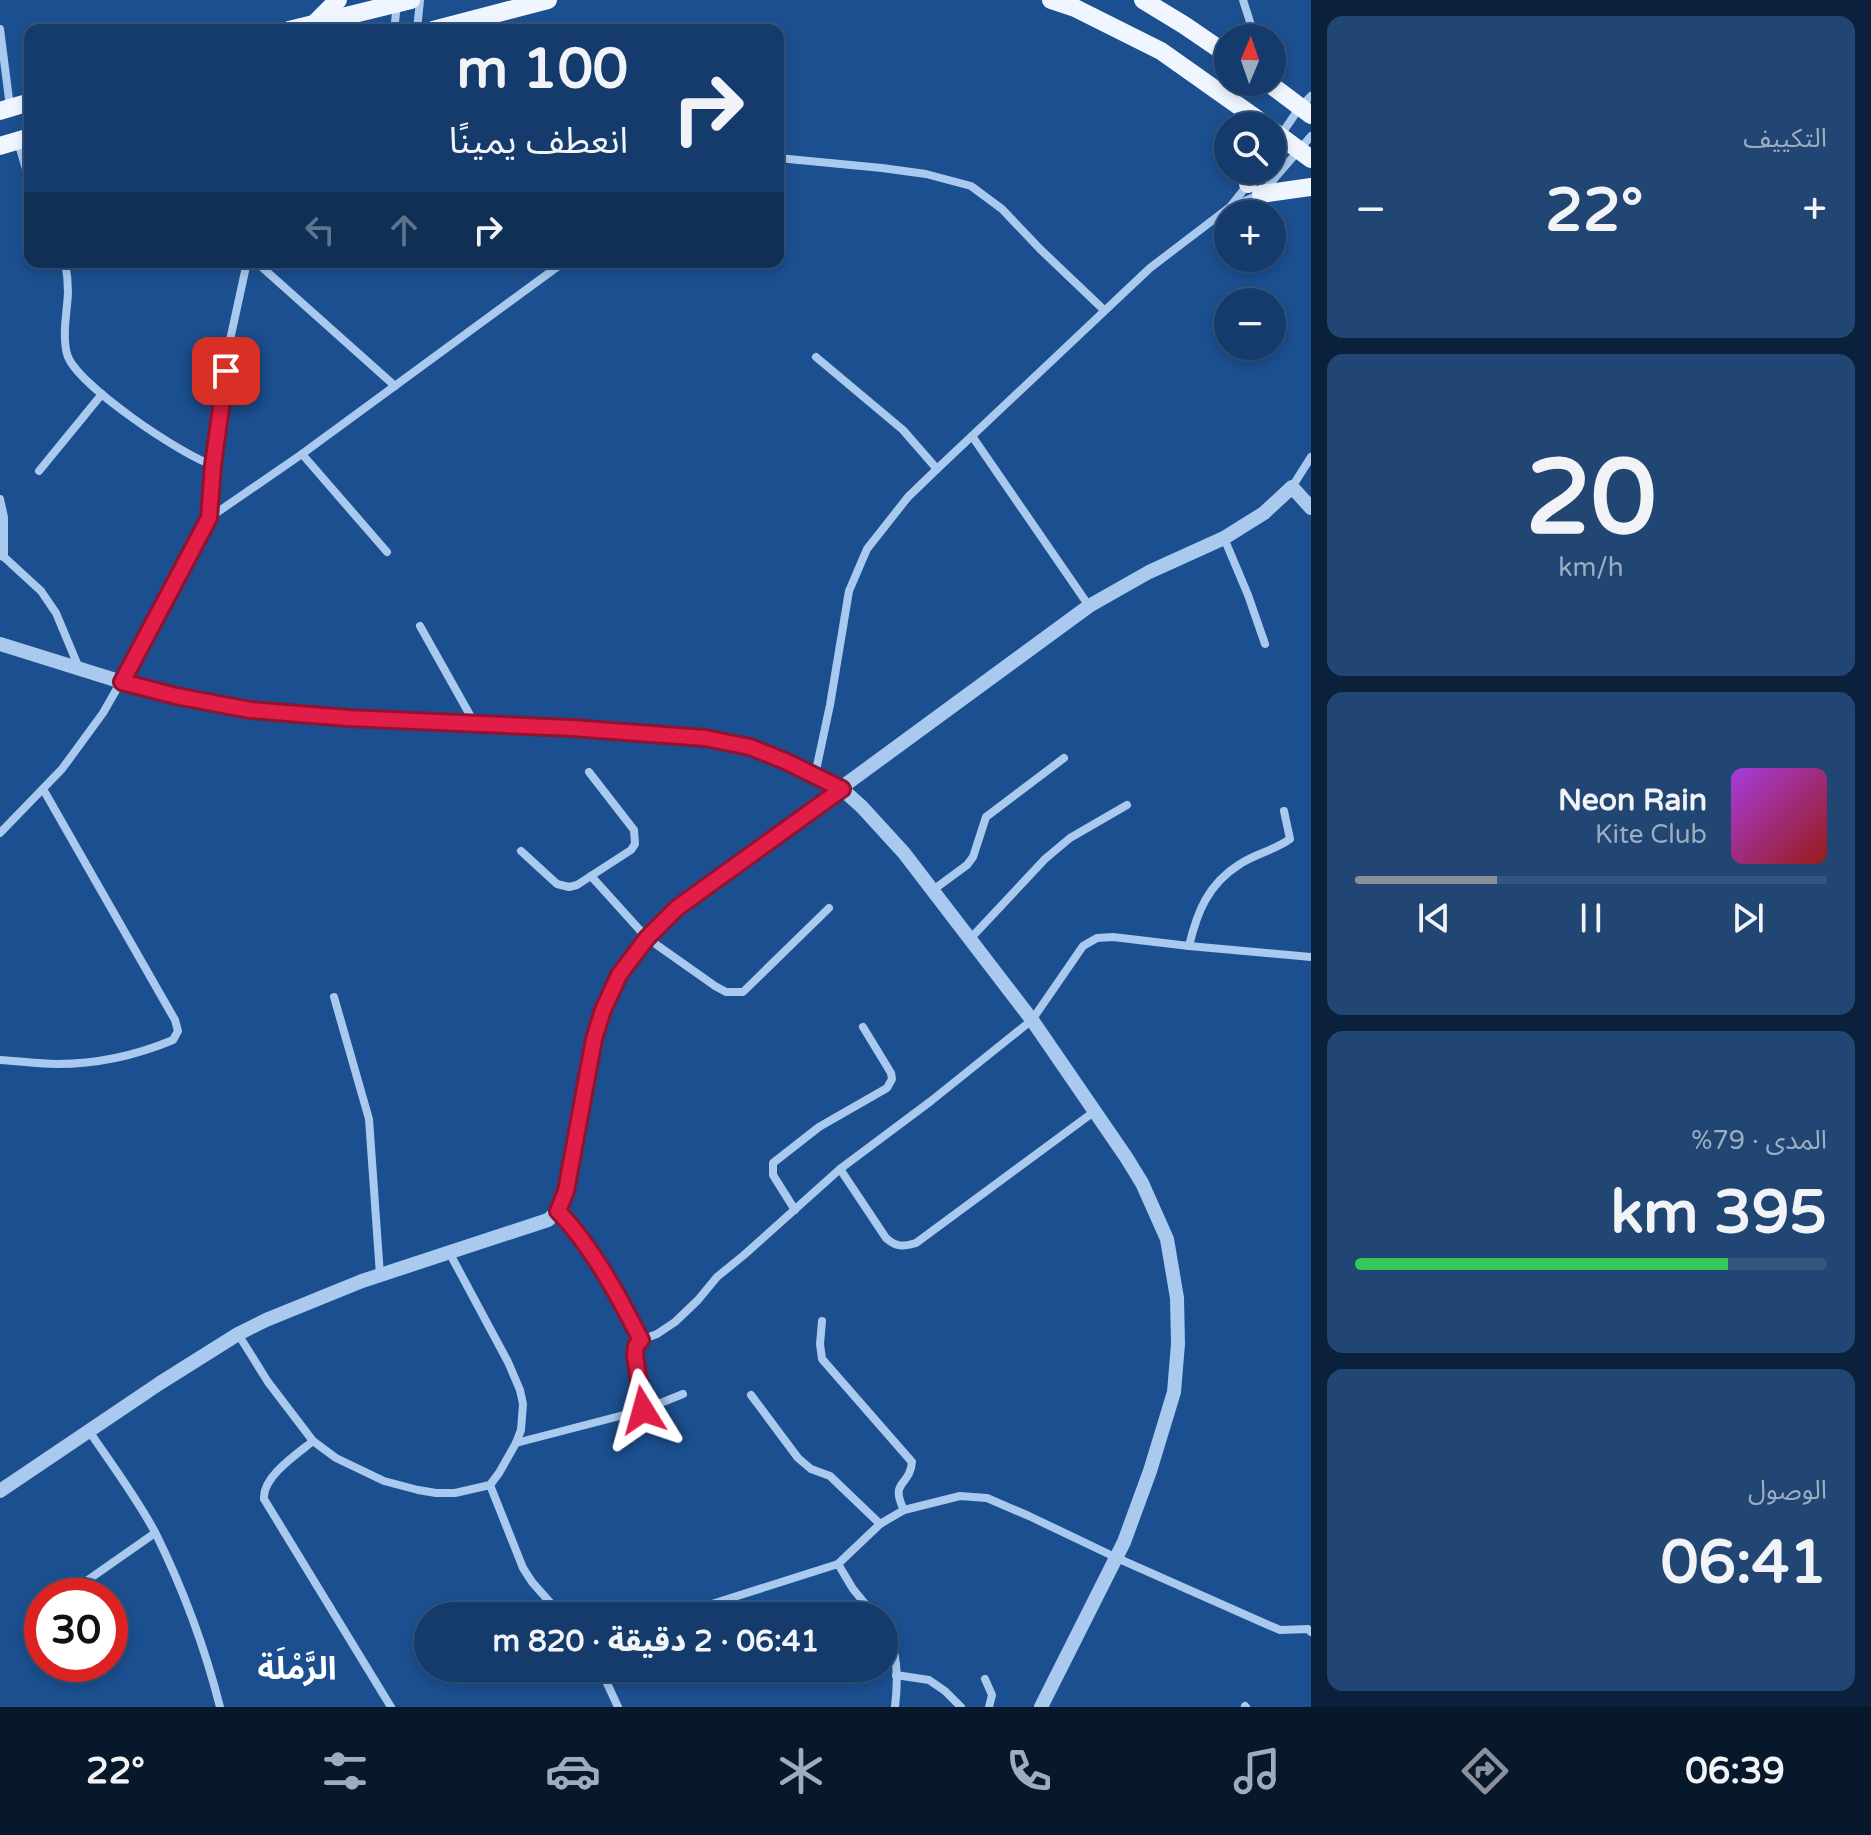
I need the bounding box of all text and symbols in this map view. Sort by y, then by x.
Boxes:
north arrow [1214,24,1286,96]
map controls [1214,24,1286,360]
text: 100 m [457,36,628,103]
icon: right [656,56,760,160]
button: search [1214,112,1286,184]
text: انعطف يمينًا [449,120,628,163]
text: التكييف [1743,123,1827,154]
text: 22° [1545,175,1643,247]
text: − [1355,184,1386,237]
text: + [1802,184,1827,237]
button: + [1214,200,1286,272]
icon: left [298,208,342,252]
icon: ahead [382,208,426,252]
icon: right [466,208,510,252]
button: − [1214,288,1286,360]
pin [192,337,260,405]
icon: arrive [204,349,248,393]
text: 20 [1526,437,1656,562]
text: km/h [1558,552,1624,583]
text: Neon Rain [1558,782,1707,819]
text: Kite Club [1595,819,1707,850]
icon: previous [1412,896,1456,940]
icon: pause [1569,896,1613,940]
icon: next [1726,896,1770,940]
text: المدى · 79% [1691,1125,1827,1156]
text: 395 km [1611,1177,1827,1249]
position arrow [601,1368,685,1452]
text: الوصول [1748,1475,1827,1506]
text: 06:41 [1661,1527,1827,1599]
speed limit sign: 30 [24,1578,128,1682]
text: 06:41 · 2 دقيقة · 820 m [493,1623,819,1660]
district label: الرَّمْلَة [258,1646,336,1688]
icon: filters [317,1743,373,1799]
icon: car [545,1743,601,1799]
icon: climate [773,1743,829,1799]
icon: phone [1001,1743,1057,1799]
icon: music [1229,1743,1285,1799]
icon: directions [1457,1743,1513,1799]
text: 22° [86,1750,145,1793]
text: 06:39 [1685,1750,1785,1793]

